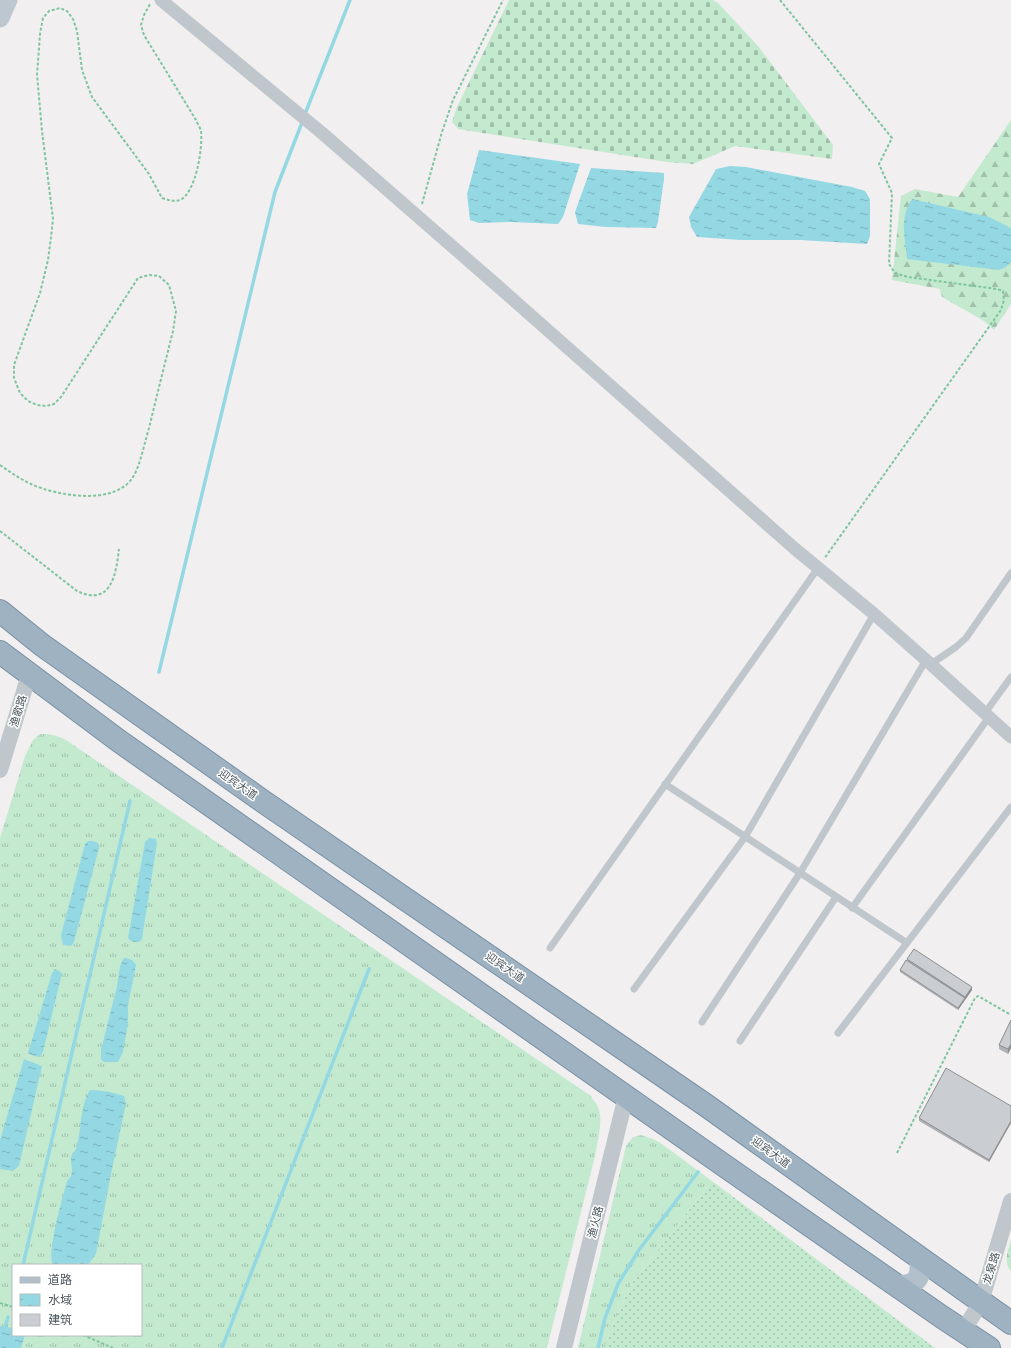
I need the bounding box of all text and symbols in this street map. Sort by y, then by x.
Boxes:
street label: 渔歌路 [7,693,30,729]
street label: 迎宾大道 [216,766,259,802]
street label: 迎宾大道 [483,950,527,985]
street label: 迎宾大道 [749,1134,792,1171]
street label: 渔火路 [585,1205,606,1240]
street label: 龙泉路 [980,1250,1003,1286]
legend [12,1264,142,1336]
text: 道路 [48,1273,72,1287]
text: 水域 [48,1293,72,1307]
text: 建筑 [48,1313,72,1327]

